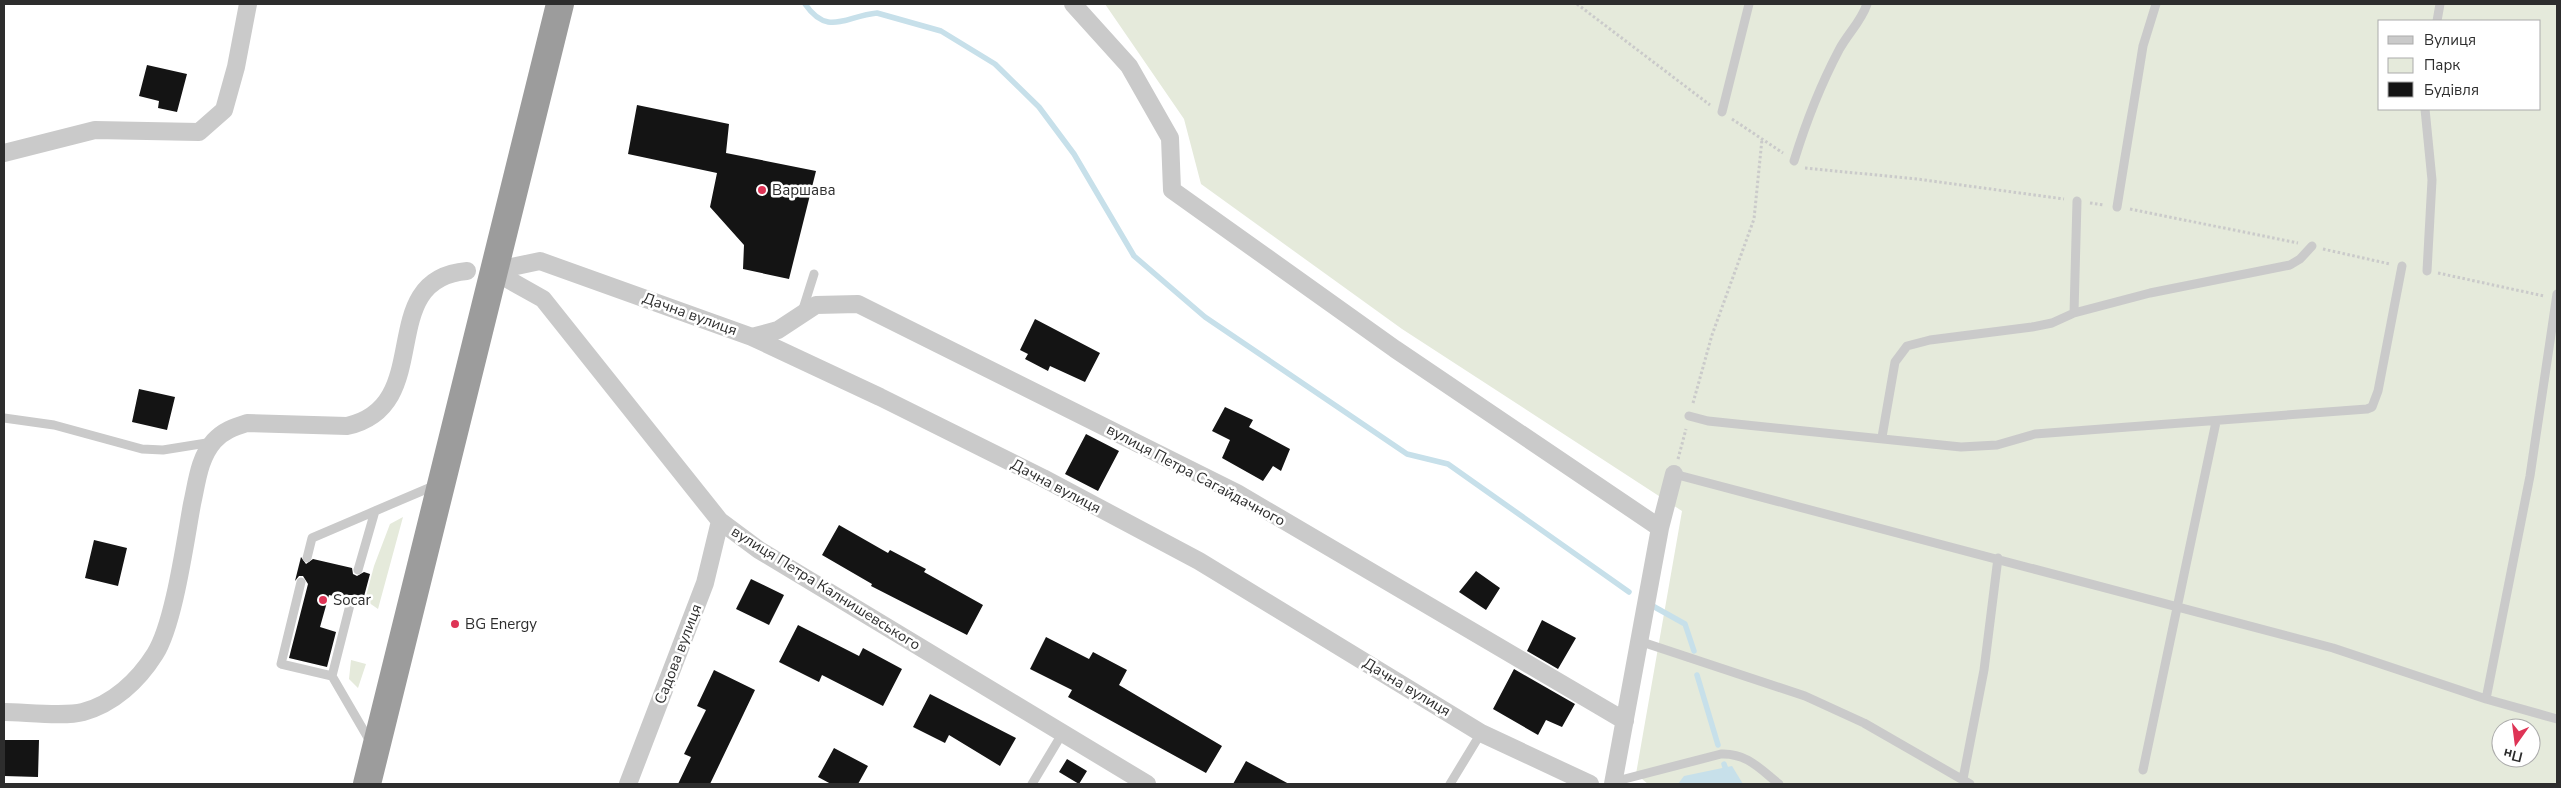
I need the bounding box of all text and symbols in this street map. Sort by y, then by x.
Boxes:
legend [2378,20,2541,110]
text: Вулиця [2424,30,2476,50]
text: Парк [2424,55,2460,75]
text: Будівля [2424,80,2479,100]
place label: Варшава [772,180,835,200]
marker: Варшава [756,184,768,196]
street label: Дачна вулиця [640,288,740,340]
street label: вулиця Петра Сагайдачного [1103,419,1289,531]
street label: Дачна вулиця [1008,454,1104,518]
street label: вулиця Петра Калнишевського [728,521,924,655]
place label: Socar [333,590,371,610]
marker: Socar [317,594,329,606]
street label: Садова вулиця [650,601,706,707]
place label: BG Energy [465,614,537,634]
marker: BG Energy [449,618,461,630]
street label: Дачна вулиця [1359,653,1455,721]
north arrow [2491,718,2541,768]
text: Пн [2501,744,2525,767]

